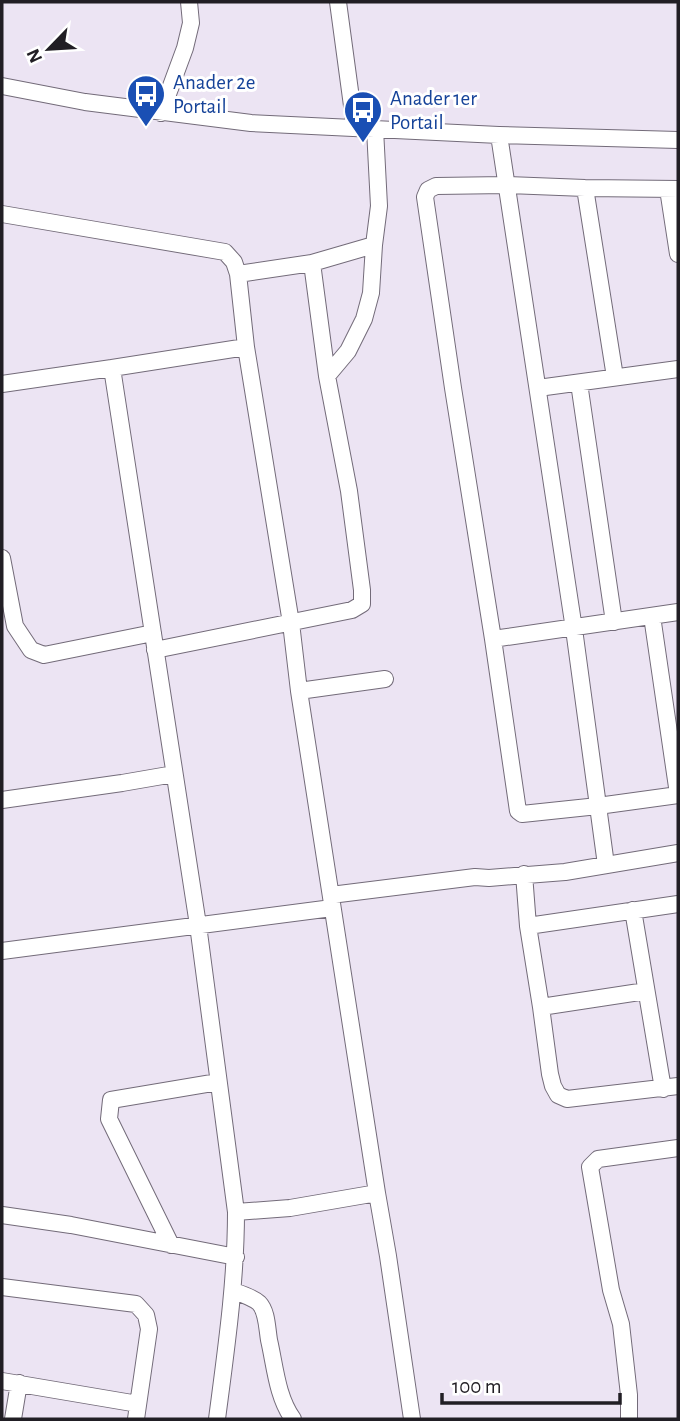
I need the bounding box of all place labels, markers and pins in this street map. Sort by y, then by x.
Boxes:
place label: Anader 2e Portail [173,72,256,117]
bus stop icon: Anader 2e Portail [125,73,167,128]
place label: Anader 1er Portail [390,88,477,133]
bus stop icon: Anader 1er Portail [342,89,384,144]

